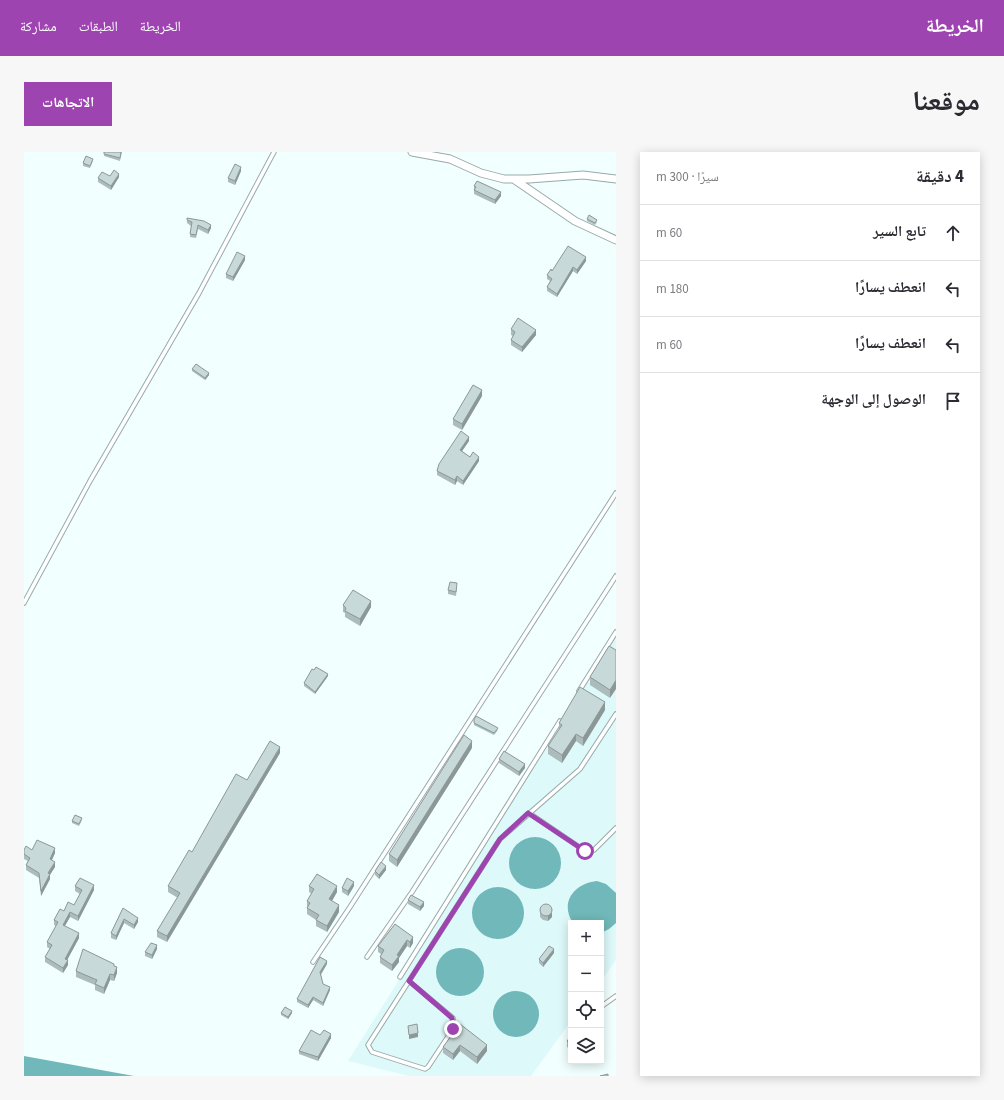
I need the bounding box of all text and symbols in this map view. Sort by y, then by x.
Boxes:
text: الخريطة [926,13,984,40]
text: مشاركة [20,17,57,37]
text: الطبقات [79,17,118,37]
text: الخريطة [140,17,181,37]
text: موقعنا [912,81,980,121]
button: الاتجاهات [24,82,112,126]
text: 4 دقيقة [916,165,964,189]
text: سيرًا · 300 m [656,168,719,186]
text: تابع السير [873,221,926,242]
icon: ahead [942,222,964,244]
text: 60 m [656,224,682,242]
text: انعطف يسارًا [855,277,926,298]
icon: left [942,278,964,300]
text: 180 m [656,280,689,298]
text: انعطف يسارًا [855,333,926,354]
icon: left [942,334,964,356]
text: 60 m [656,336,682,354]
text: الوصول إلى الوجهة [821,389,926,410]
icon: arrive [942,390,964,412]
route start [576,842,594,860]
map controls [568,920,604,1064]
button: + [568,920,604,956]
button: − [568,956,604,992]
button: locate [568,992,604,1028]
route end [444,1020,462,1038]
button: layers [568,1028,604,1064]

